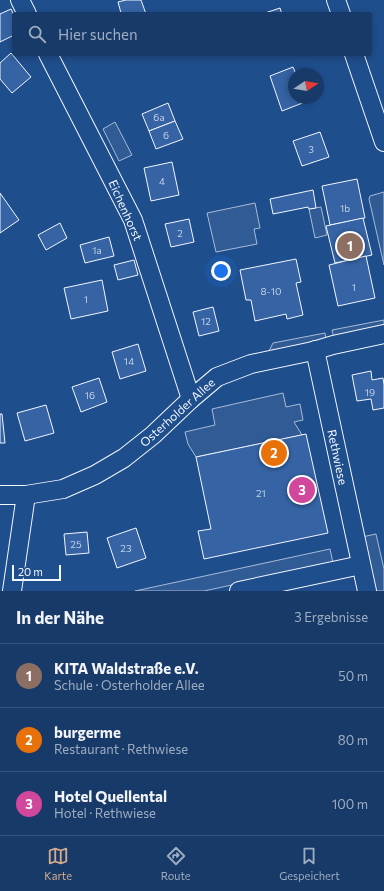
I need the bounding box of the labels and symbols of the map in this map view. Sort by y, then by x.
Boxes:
north arrow [288,68,324,104]
house number: 6a [153,111,165,123]
house number: 6 [163,129,169,141]
house number: 3 [308,143,314,155]
house number: 4 [159,175,165,187]
street label: Eichenhorst [106,177,146,243]
house number: 1b [340,202,350,214]
house number: 2 [177,227,183,239]
pin: 1 [337,231,363,261]
house number: 1a [92,244,102,256]
your location [211,261,231,281]
house number: 1 [352,281,356,293]
house number: 8-10 [260,285,282,297]
house number: 1 [84,293,88,305]
house number: 12 [201,315,211,327]
house number: 14 [124,355,134,367]
street label: Osterholder Allee [137,375,217,449]
house number: 19 [365,386,375,398]
house number: 16 [85,389,95,401]
street label: Rethwiese [325,428,351,486]
pin: 2 [261,438,287,468]
pin: 3 [289,475,315,505]
house number: 21 [256,487,266,499]
house number: 25 [70,538,82,550]
house number: 23 [120,542,132,554]
scale bar [12,563,61,582]

